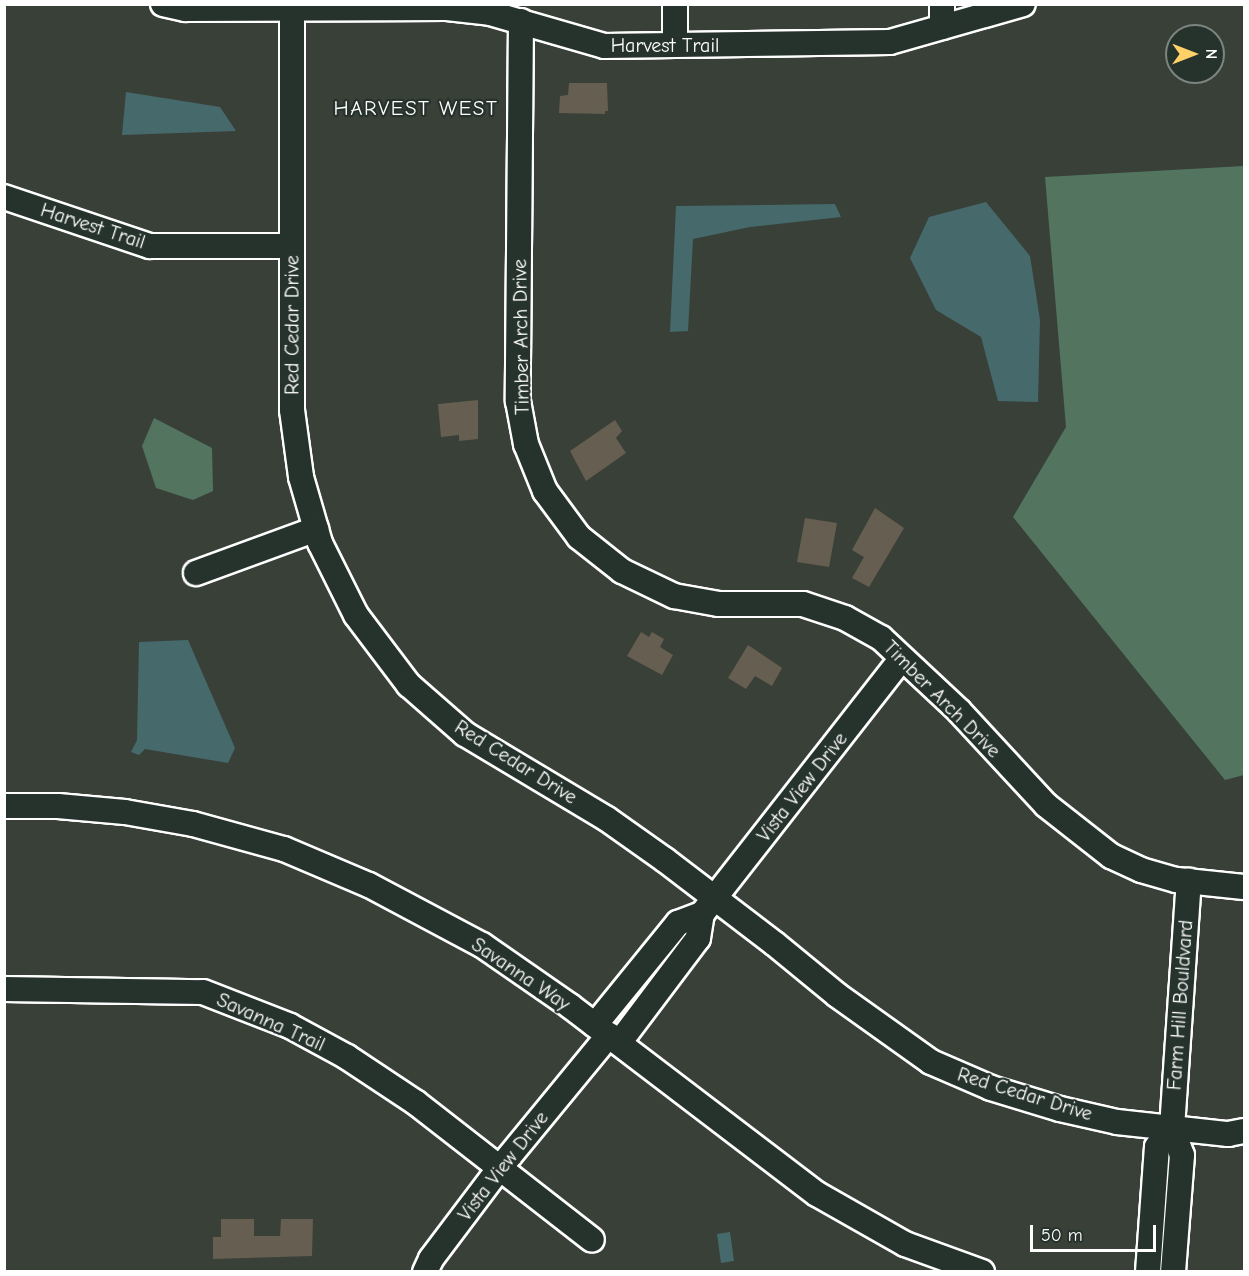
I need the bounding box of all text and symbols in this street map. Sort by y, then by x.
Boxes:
north arrow [1165,24,1225,84]
street label: Harvest Trail [611,33,719,57]
text: N [1202,49,1220,59]
district label: HARVEST WEST [334,95,498,121]
street label: Harvest Trail [38,198,148,254]
street label: Red Cedar Drive [280,255,304,395]
street label: Timber Arch Drive [508,259,534,415]
street label: Timber Arch Drive [878,635,1006,763]
street label: Red Cedar Drive [450,715,582,809]
street label: Vista View Drive [752,727,852,847]
street label: Farm Hill Bouldvard [1162,919,1198,1091]
street label: Savanna Way [467,932,575,1016]
street label: Savanna Trail [213,987,329,1057]
street label: Red Cedar Drive [955,1062,1095,1126]
street label: Vista View Drive [453,1106,553,1226]
scale bar [1033,1213,1159,1251]
text: 50 m [1041,1225,1083,1246]

